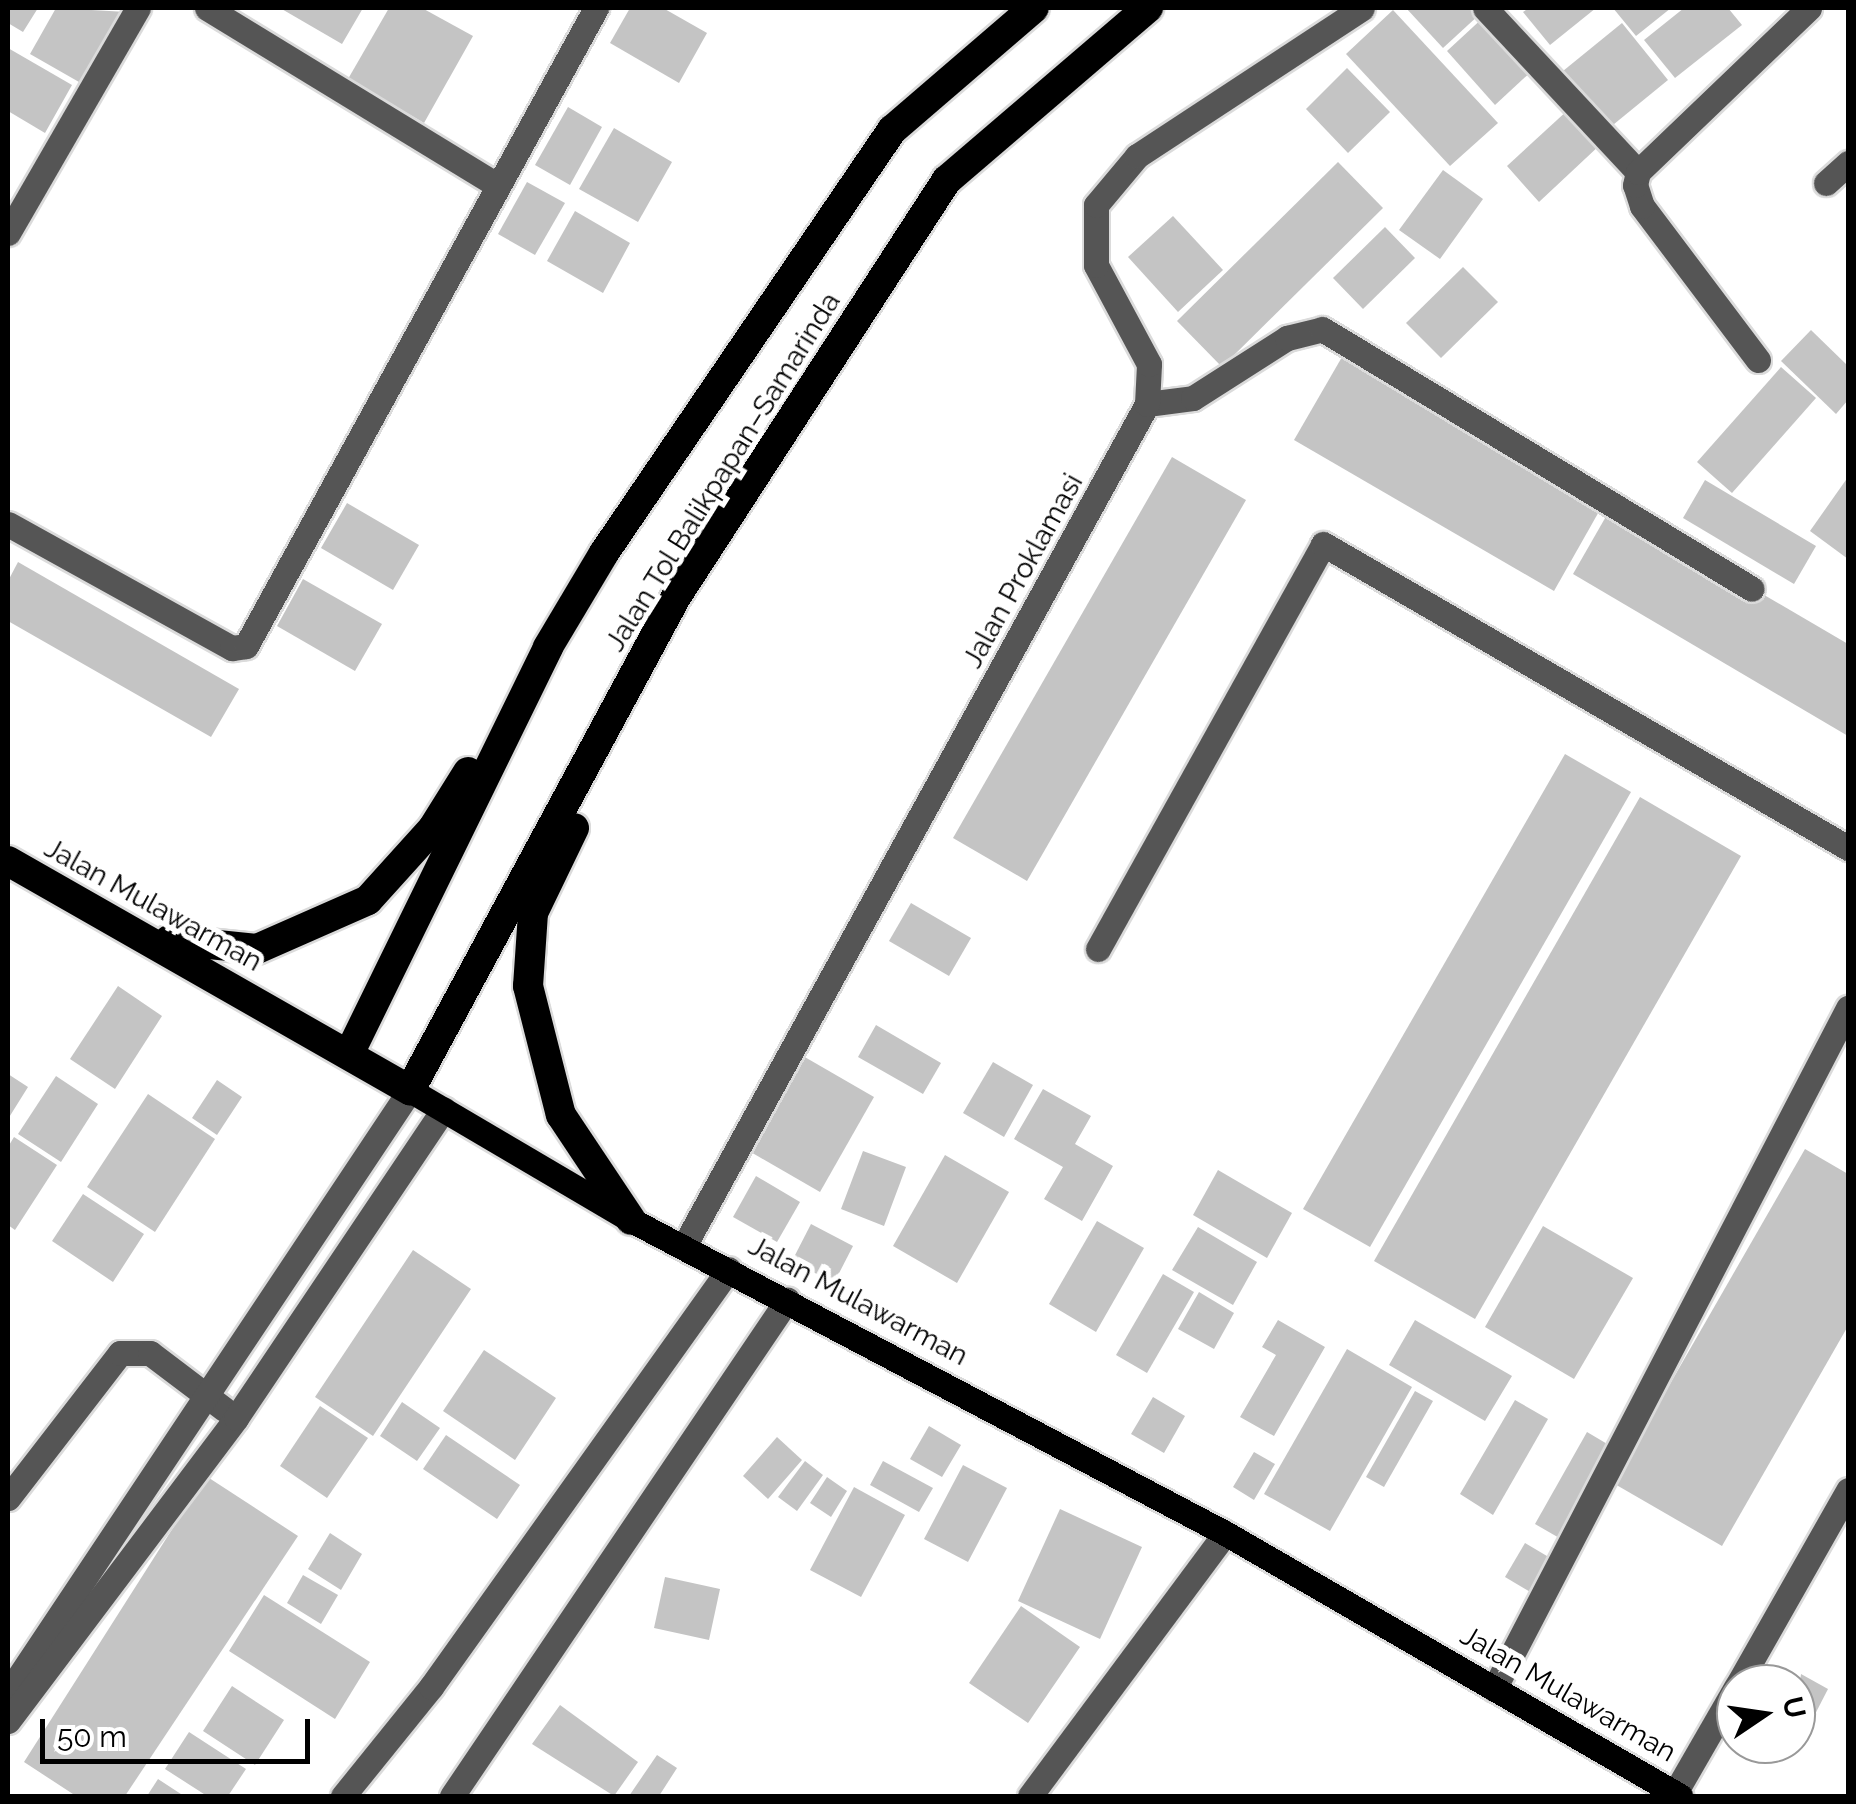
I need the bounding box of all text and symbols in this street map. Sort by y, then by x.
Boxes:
street label: Jalan Tol Balikpapan–Samarinda [598,286,848,658]
street label: Jalan Proklamasi [956,468,1090,674]
street label: Jalan Mulawarman [38,831,268,979]
street label: Jalan Mulawarman [743,1229,973,1373]
street label: Jalan Mulawarman [1454,1619,1682,1769]
north arrow [1716,1664,1816,1764]
text: U [1775,1694,1812,1722]
scale bar [45,1699,315,1761]
text: 50 m [57,1719,127,1754]

